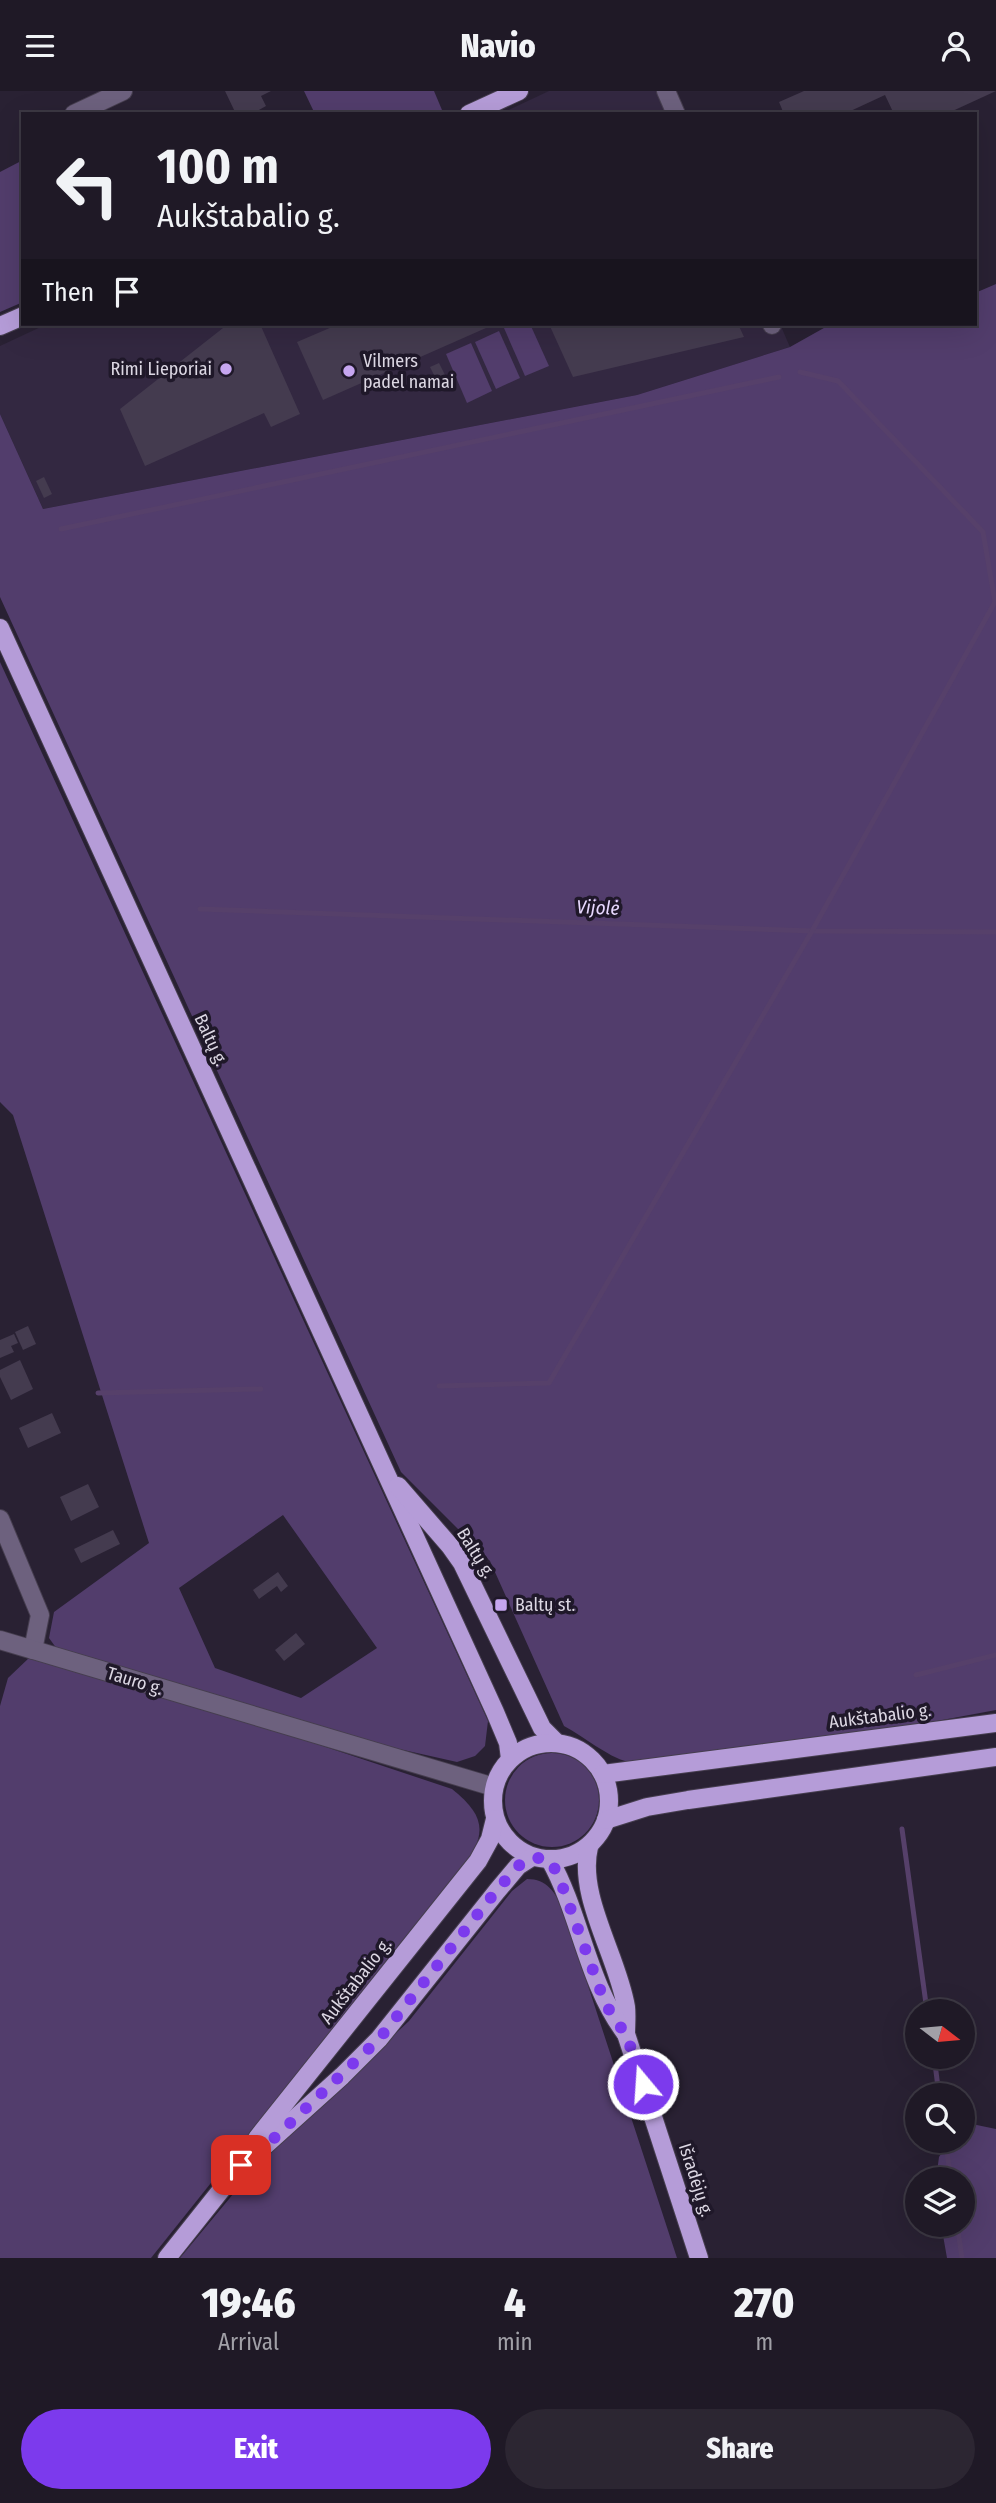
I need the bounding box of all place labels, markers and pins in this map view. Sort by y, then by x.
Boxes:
place label: Vilmers padel namai [363,350,454,393]
place label: Rimi Lieporiai [110,358,212,380]
marker: Rimi Lieporiai [218,361,234,377]
marker: Vilmers padel namai [341,363,357,379]
place label: Baltų st. [515,1594,575,1616]
marker: Baltų st. [493,1597,509,1613]
pin [211,2135,271,2195]

